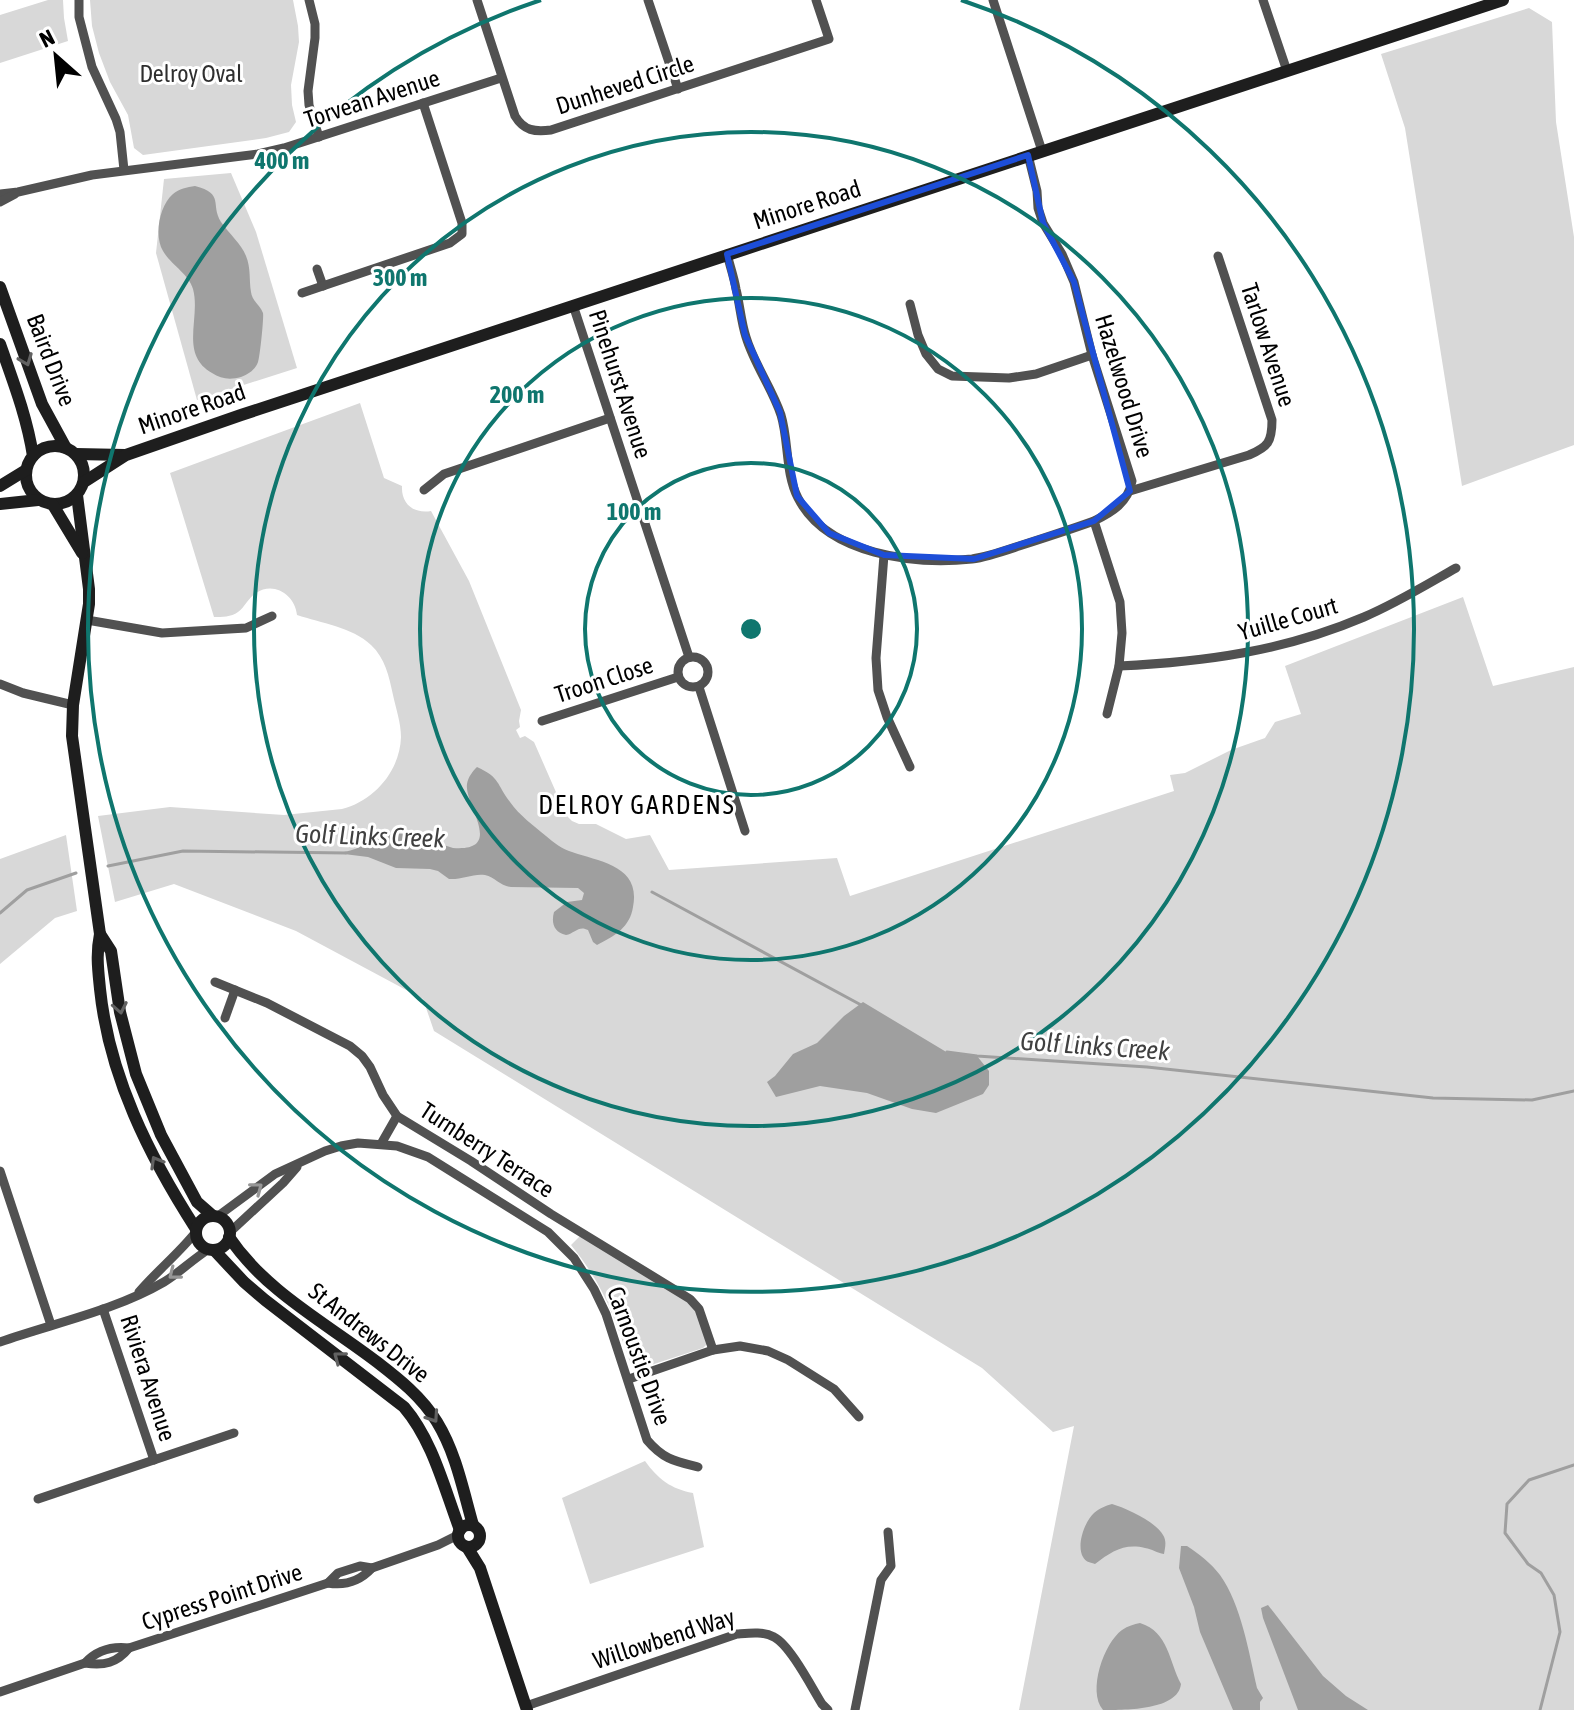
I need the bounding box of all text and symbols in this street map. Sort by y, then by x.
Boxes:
north arrow [16,16,96,96]
text: N [35,24,59,53]
street label: Dunheved Circle [553,50,697,120]
park label: Delroy Oval [139,60,243,87]
street label: Torvean Avenue [301,64,443,133]
text: 400 m [254,147,309,174]
street label: Minore Road [750,174,864,235]
text: 300 m [373,264,427,291]
street label: Tarlow Avenue [1236,280,1301,410]
street label: Pinehurst Avenue [584,306,657,462]
street label: Baird Drive [22,310,81,410]
street label: Hazelwood Drive [1090,311,1159,461]
one-way arrow [16,352,33,366]
street label: Minore Road [135,378,249,439]
text: 200 m [490,381,544,408]
text: 100 m [607,498,661,525]
street label: Yuille Court [1235,591,1341,646]
centre of rings [737,615,765,643]
street label: Troon Close [552,651,656,708]
district label: DELROY GARDENS [538,790,736,820]
water label: Golf Links Creek [295,818,446,854]
one-way arrow [111,1001,128,1014]
water label: Golf Links Creek [1019,1026,1171,1066]
street label: Turnberry Terrace [415,1096,559,1203]
one-way arrow [150,1156,166,1170]
one-way arrow [248,1184,263,1198]
one-way arrow [168,1264,183,1278]
street label: St Andrews Drive [304,1277,435,1388]
street label: Carnoustie Drive [602,1283,677,1429]
street label: Riviera Avenue [115,1311,182,1444]
one-way arrow [333,1353,348,1367]
one-way arrow [423,1408,438,1422]
street label: Cypress Point Drive [138,1558,305,1635]
street label: Willowbend Way [590,1603,738,1674]

